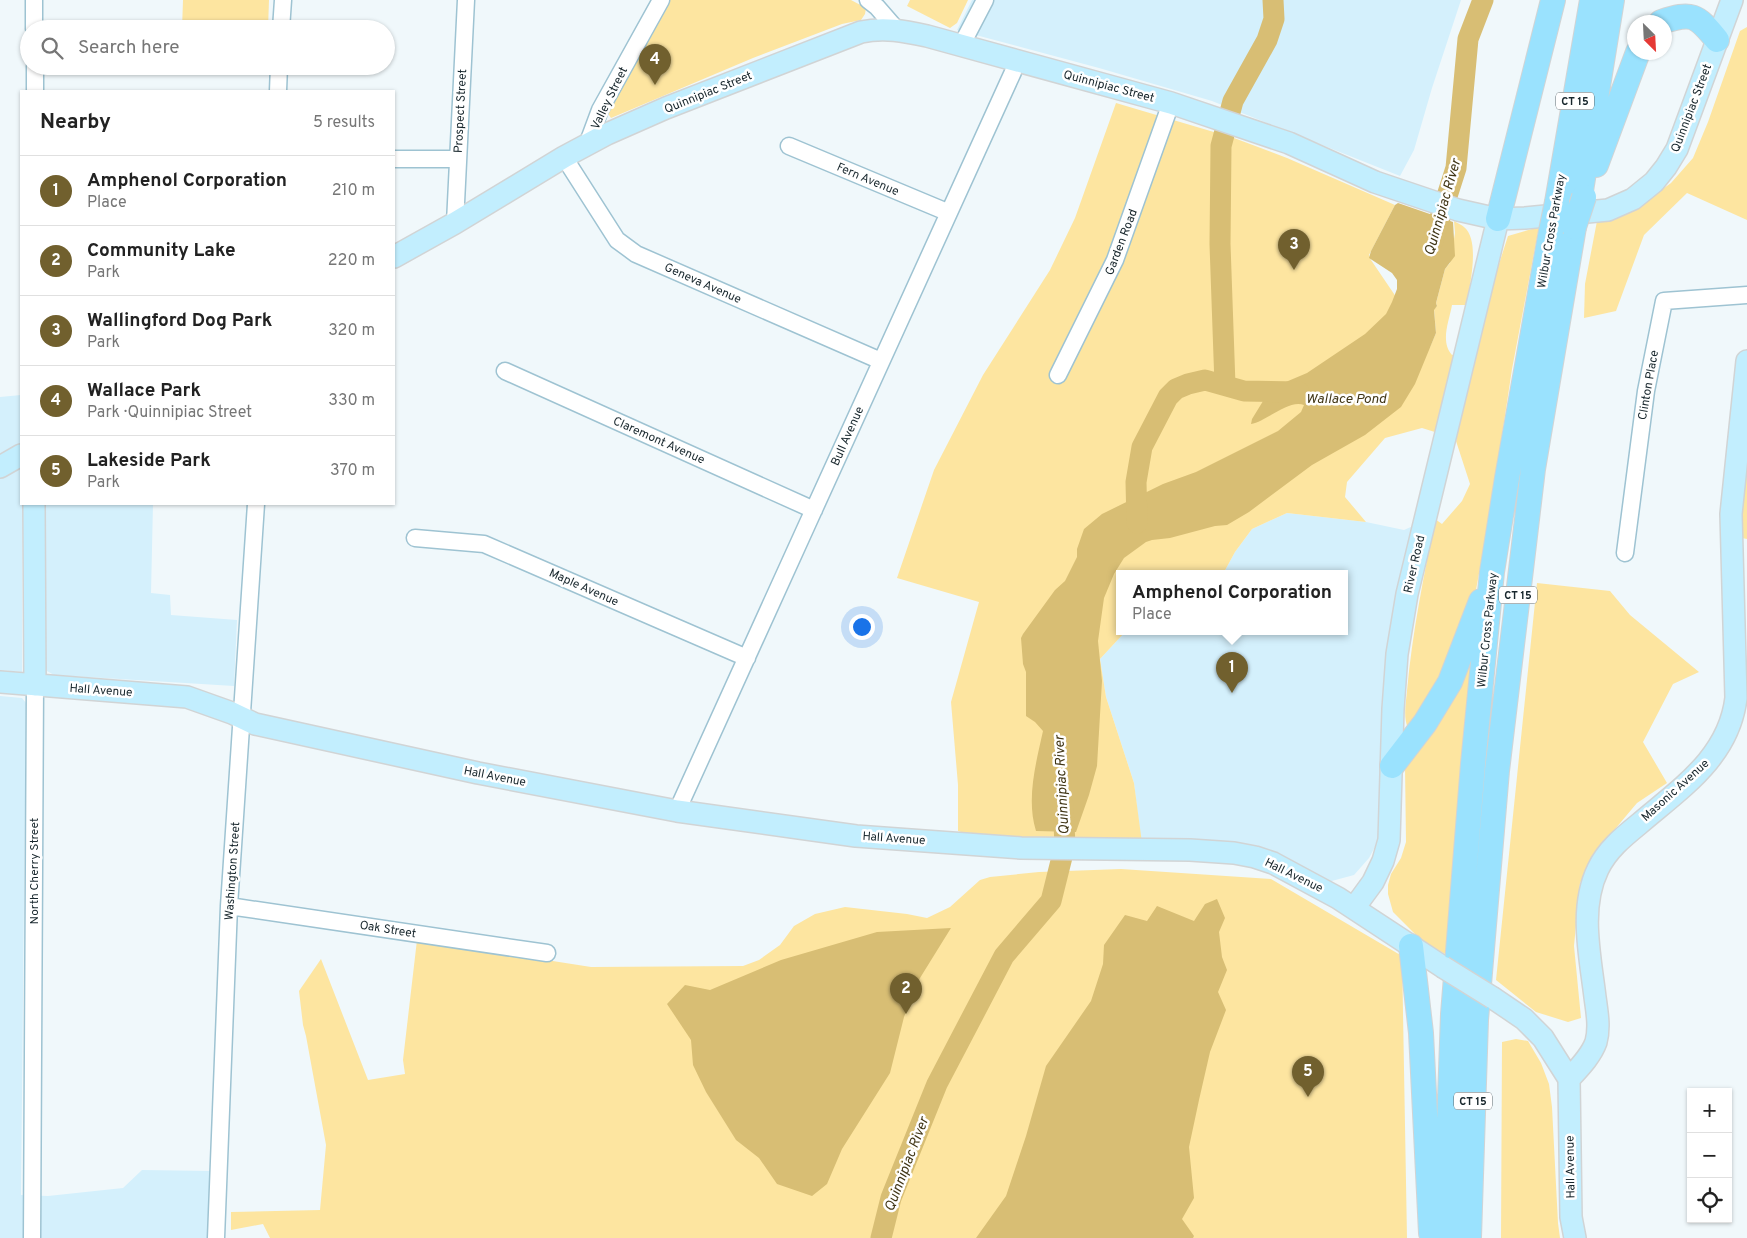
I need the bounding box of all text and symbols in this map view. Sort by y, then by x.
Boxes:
north arrow [1627,15,1672,60]
search box [20,20,395,75]
icon: search [38,34,66,62]
text: Search here [78,36,180,60]
pin: 4 [639,44,671,85]
street label: Quinnipiac Street [1668,62,1716,155]
street label: Valley Street [588,64,632,133]
street label: Quinnipiac Street [1062,67,1156,107]
street label: Quinnipiac Street [662,68,755,118]
street label: Prospect Street [451,69,471,153]
road number: CT 15 [1556,92,1594,110]
text: Nearby [40,109,111,136]
text: 5 results [313,113,375,133]
water label: Quinnipiac River [1422,156,1466,258]
street label: Fern Avenue [834,160,901,200]
text: Amphenol Corporation [87,169,287,193]
street label: Wilbur Cross Parkway [1534,173,1570,290]
text: 1 [53,181,59,201]
text: 210 m [332,181,375,201]
text: Place [87,193,127,213]
street label: Garden Road [1102,207,1142,278]
pin: 3 [1278,229,1310,270]
text: Community Lake [87,239,236,263]
text: 2 [51,251,61,271]
text: 220 m [328,251,375,271]
street label: Geneva Avenue [662,260,744,308]
text: Park [87,263,120,283]
text: Wallingford Dog Park [87,309,272,333]
text: 3 [51,321,61,341]
text: 320 m [328,321,375,341]
text: Park [87,333,120,353]
street label: Clinton Place [1635,349,1663,421]
text: Wallace Park [87,379,201,403]
text: 4 [51,391,61,411]
text: 330 m [328,391,375,411]
water label: Wallace Pond [1306,391,1388,408]
text: Park · Quinnipiac Street [87,403,252,423]
street label: Bull Avenue [828,404,868,469]
street label: Claremont Avenue [610,413,707,468]
text: Lakeside Park [87,449,211,473]
text: 5 [51,461,61,481]
text: 370 m [330,461,375,481]
text: Park [87,473,120,493]
street label: River Road [1401,534,1429,595]
street label: Maple Avenue [546,565,621,610]
popup [1116,570,1348,635]
street label: Wilbur Cross Parkway [1474,572,1502,689]
text: Amphenol Corporation [1132,581,1332,605]
road number: CT 15 [1499,586,1537,604]
text: Place [1132,605,1172,625]
your location [849,614,875,640]
pin: 1 [1216,652,1248,693]
street label: Hall Avenue [69,681,133,701]
water label: Quinnipiac River [1051,733,1074,835]
street label: Masonic Avenue [1638,756,1713,825]
street label: Hall Avenue [462,763,527,791]
street label: North Cherry Street [27,818,43,924]
street label: Washington Street [222,821,244,921]
street label: Hall Avenue [862,829,926,849]
street label: Hall Avenue [1262,855,1325,897]
street label: Oak Street [358,918,417,942]
pin: 2 [890,973,922,1014]
pin: 5 [1292,1056,1324,1097]
map controls [1687,1088,1732,1223]
button: + [1687,1088,1732,1133]
road number: CT 15 [1454,1092,1492,1110]
water label: Quinnipiac River [882,1113,934,1214]
button: − [1687,1133,1732,1178]
street label: Hall Avenue [1562,1135,1580,1199]
button: locate [1687,1178,1732,1223]

